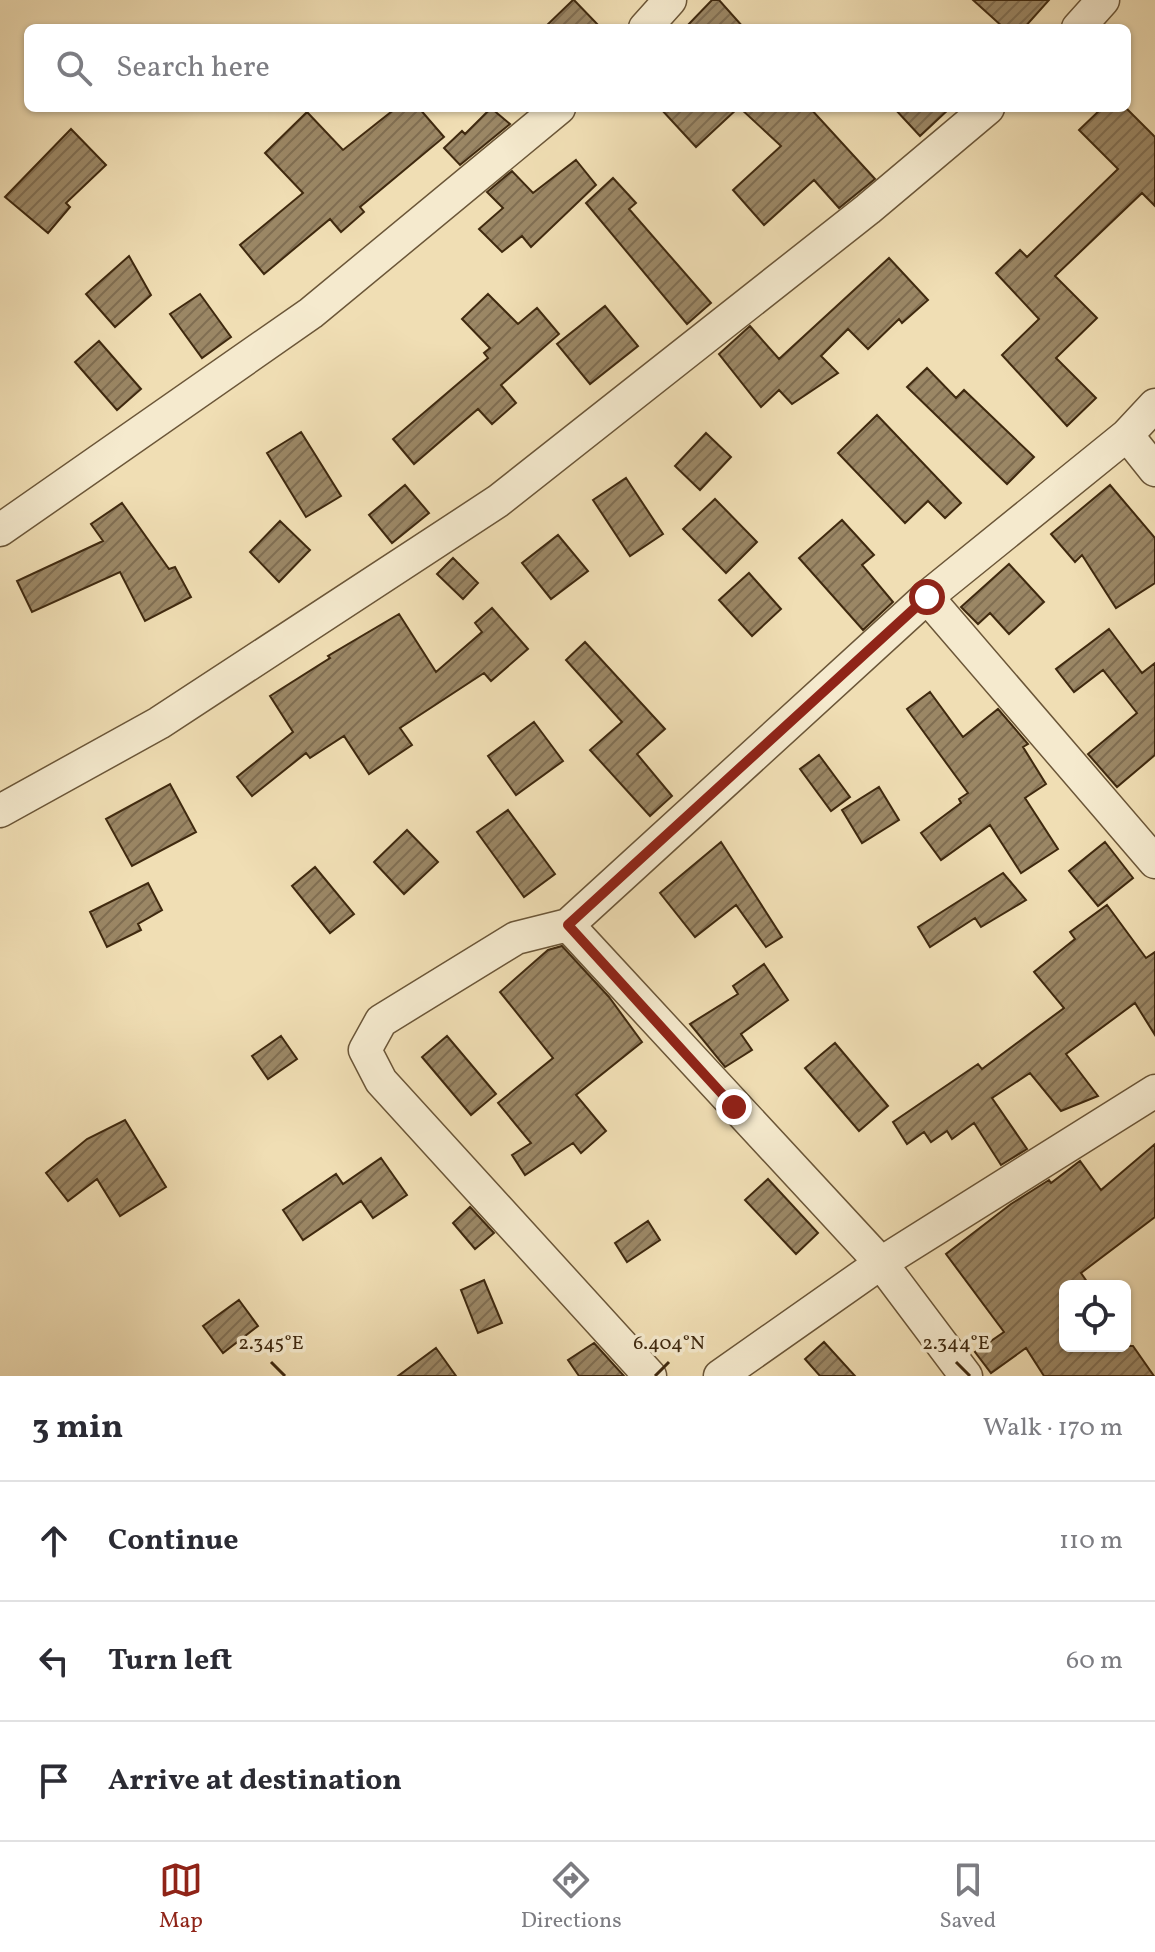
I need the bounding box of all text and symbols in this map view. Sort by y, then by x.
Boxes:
search box [24,24,1131,112]
icon: search [52,46,96,90]
text: Search here [116,47,270,89]
route start [909,579,945,615]
route end [716,1089,752,1125]
map controls [1059,1280,1131,1352]
button: locate [1059,1280,1131,1352]
text: 2.345°E [238,1330,304,1358]
text: 6.404°N [633,1330,705,1358]
text: 2.344°E [922,1330,990,1358]
text: 3 min [32,1405,123,1452]
text: Walk · 170 m [983,1410,1123,1446]
icon: ahead [32,1519,76,1563]
text: Continue [108,1520,239,1562]
text: 110 m [1059,1523,1123,1559]
icon: left [32,1639,76,1683]
text: Turn left [108,1640,232,1682]
text: 60 m [1066,1643,1123,1679]
icon: arrive [32,1759,76,1803]
text: Arrive at destination [108,1760,402,1802]
tab: Map [159,1858,203,1937]
tab: Directions [521,1858,622,1937]
tab: Saved [939,1858,996,1937]

